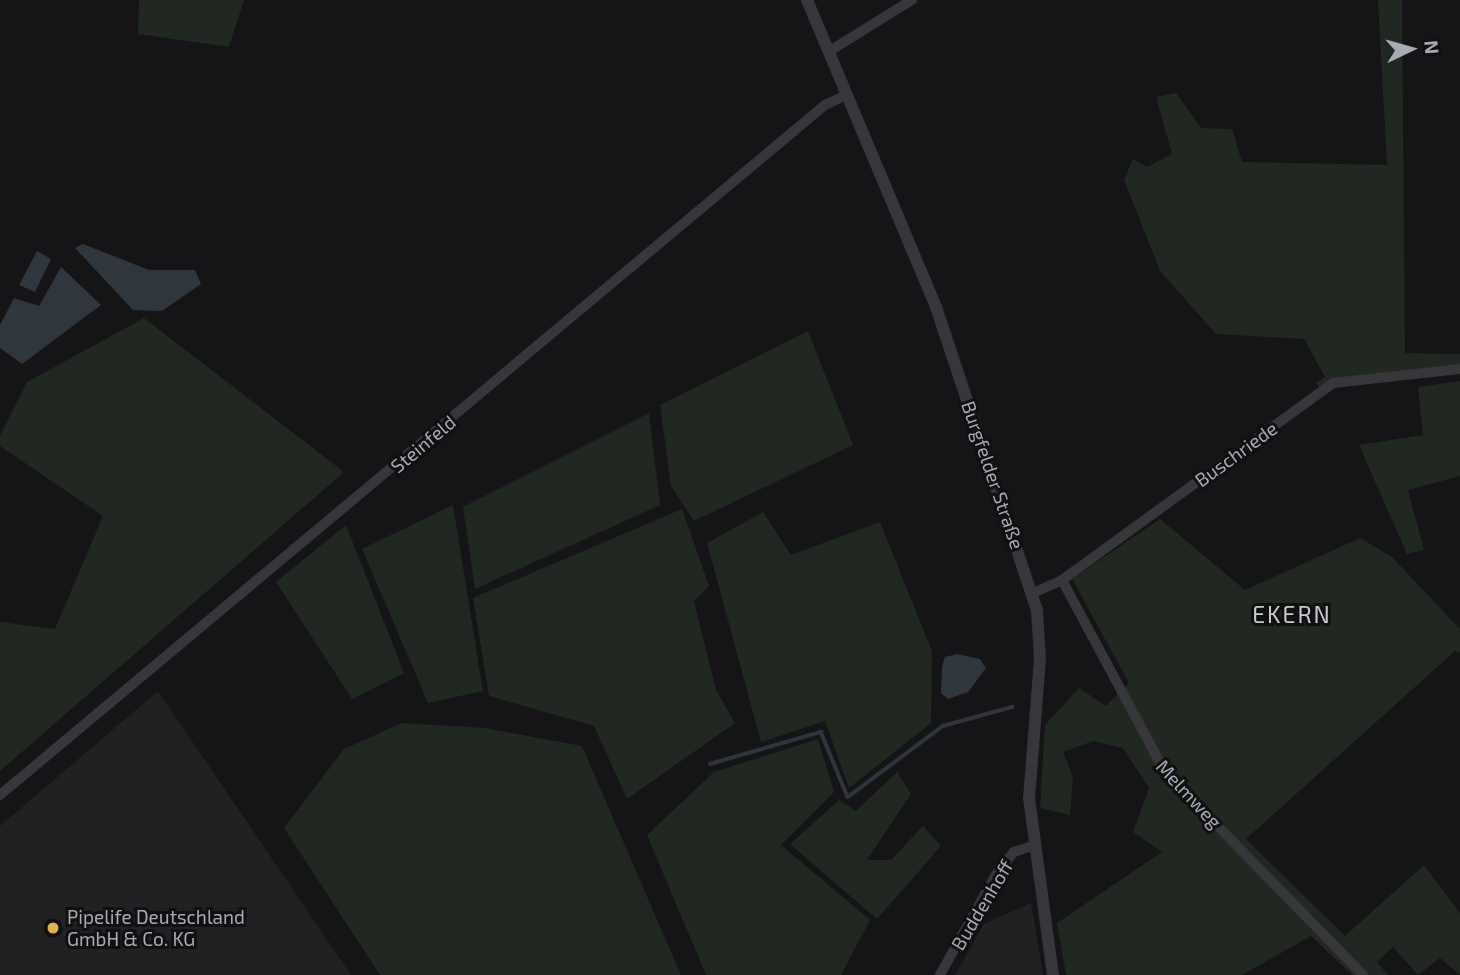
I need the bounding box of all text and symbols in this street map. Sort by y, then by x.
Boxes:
north arrow [1376,14,1446,84]
text: N [1420,39,1444,55]
street label: Burgfelder Straße [957,398,1029,552]
street label: Steinfeld [386,410,460,478]
street label: Buschriede [1190,417,1282,491]
district label: EKERN [1253,600,1331,628]
street label: Melmweg [1151,755,1227,833]
street label: Buddenhoff [946,856,1018,954]
place label: Pipelife Deutschland GmbH & Co. KG [67,906,245,950]
marker: Pipelife Deutschland GmbH & Co. KG [45,920,61,936]

